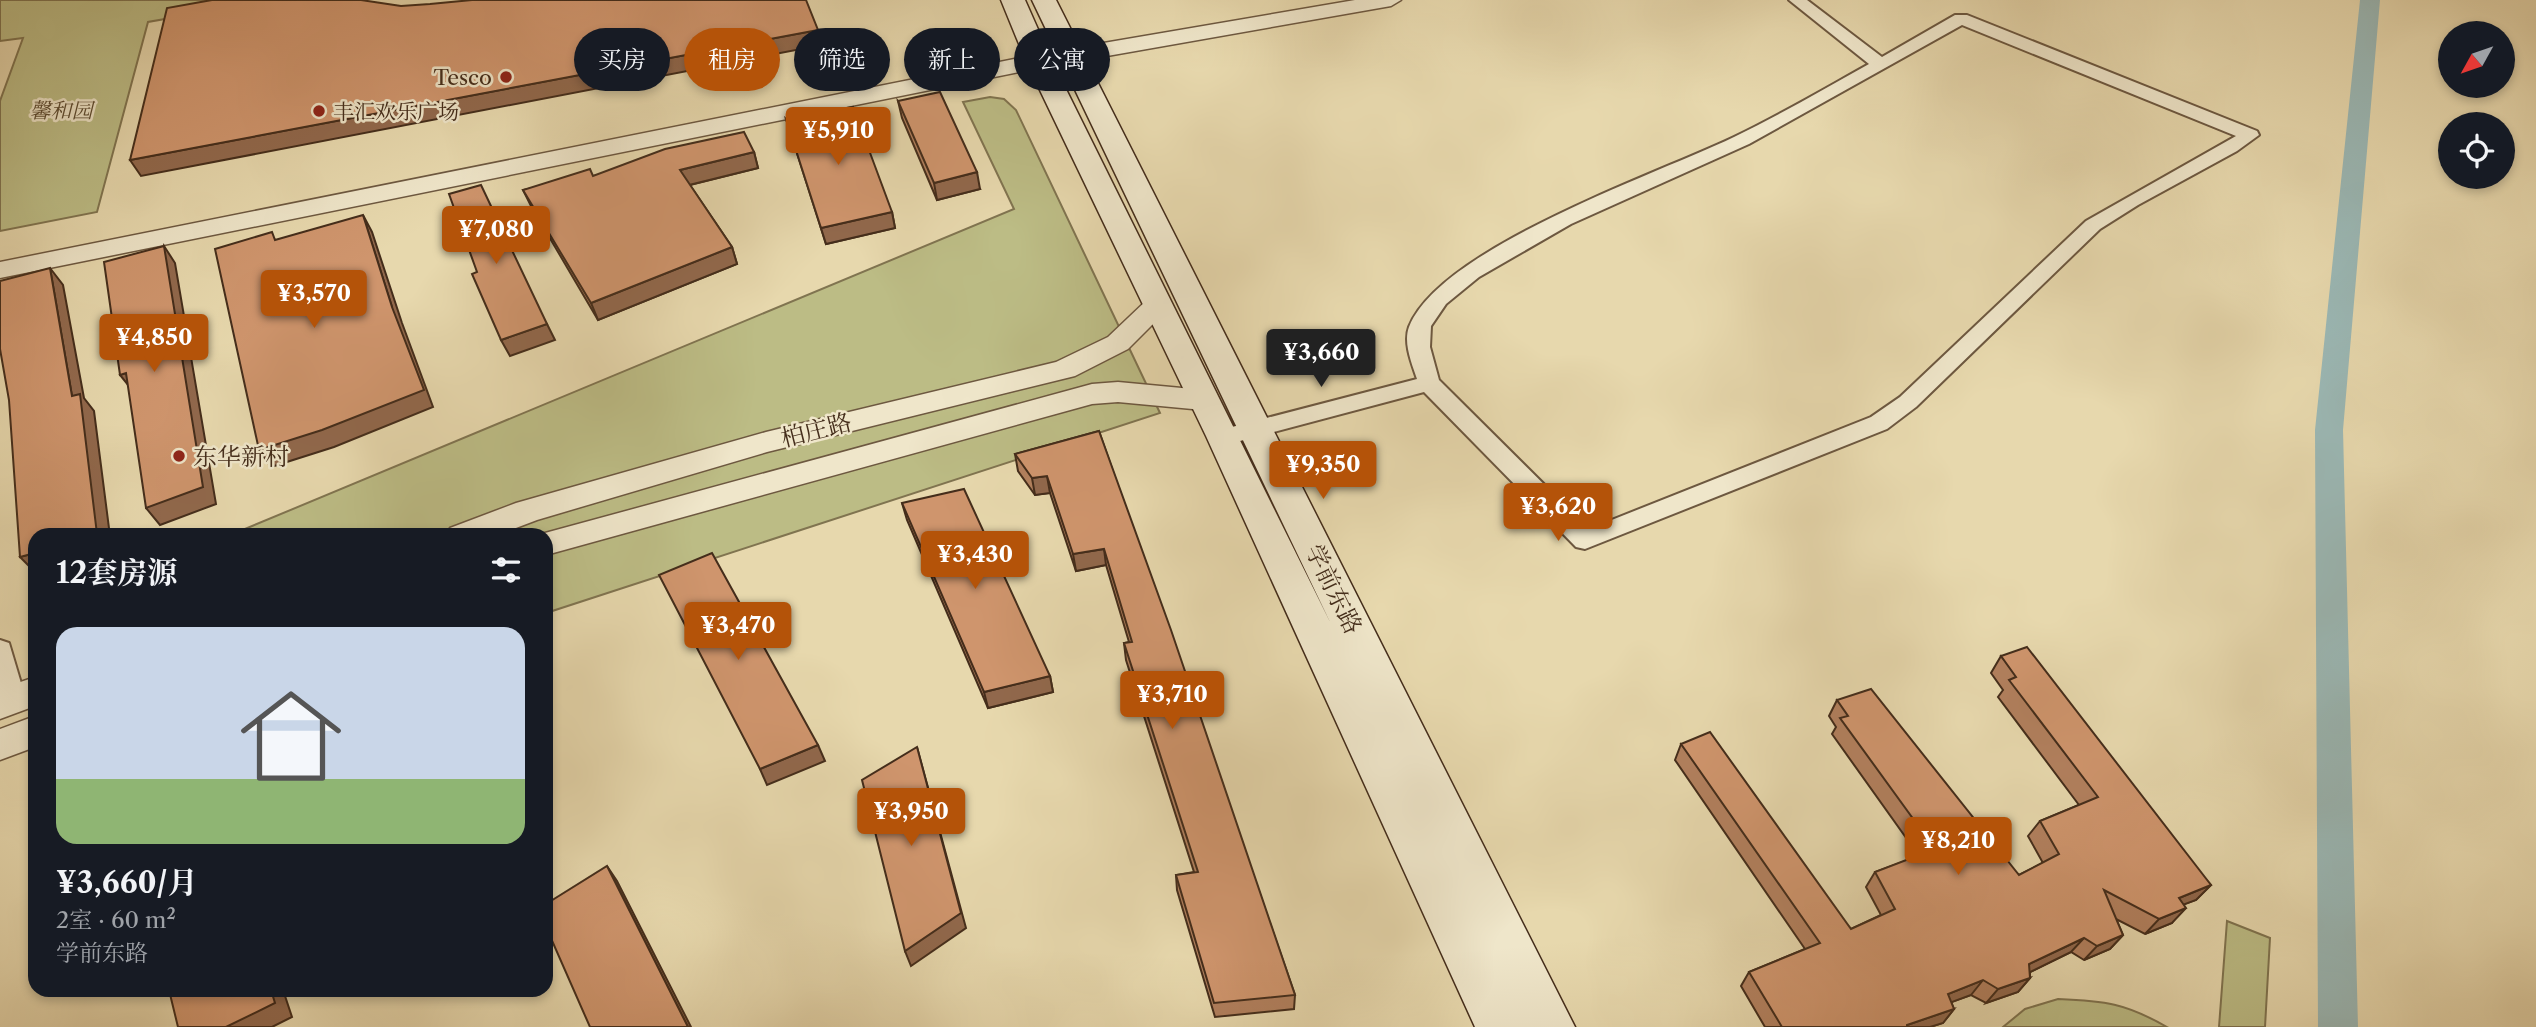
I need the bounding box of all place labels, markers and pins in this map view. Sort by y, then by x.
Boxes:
place label: Tesco [433,65,492,90]
marker: Tesco [498,69,514,85]
place label: 丰汇欢乐广场 [333,99,459,124]
marker: 丰汇欢乐广场 [311,103,327,119]
pin: ¥5,910 [781,108,895,167]
pin: ¥7,080 [439,206,553,266]
pin: ¥3,570 [257,270,371,330]
pin: ¥4,850 [97,314,211,374]
pin: ¥3,660 [1264,330,1378,389]
place label: 东华新村 [193,442,289,471]
pin: ¥9,350 [1266,442,1380,501]
marker: 东华新村 [171,448,187,464]
pin: ¥3,620 [1501,484,1615,543]
pin: ¥3,430 [918,532,1032,591]
pin: ¥3,470 [681,602,795,662]
pin: ¥3,710 [1115,672,1229,731]
pin: ¥3,950 [854,788,968,848]
pin: ¥8,210 [1901,818,2015,877]

